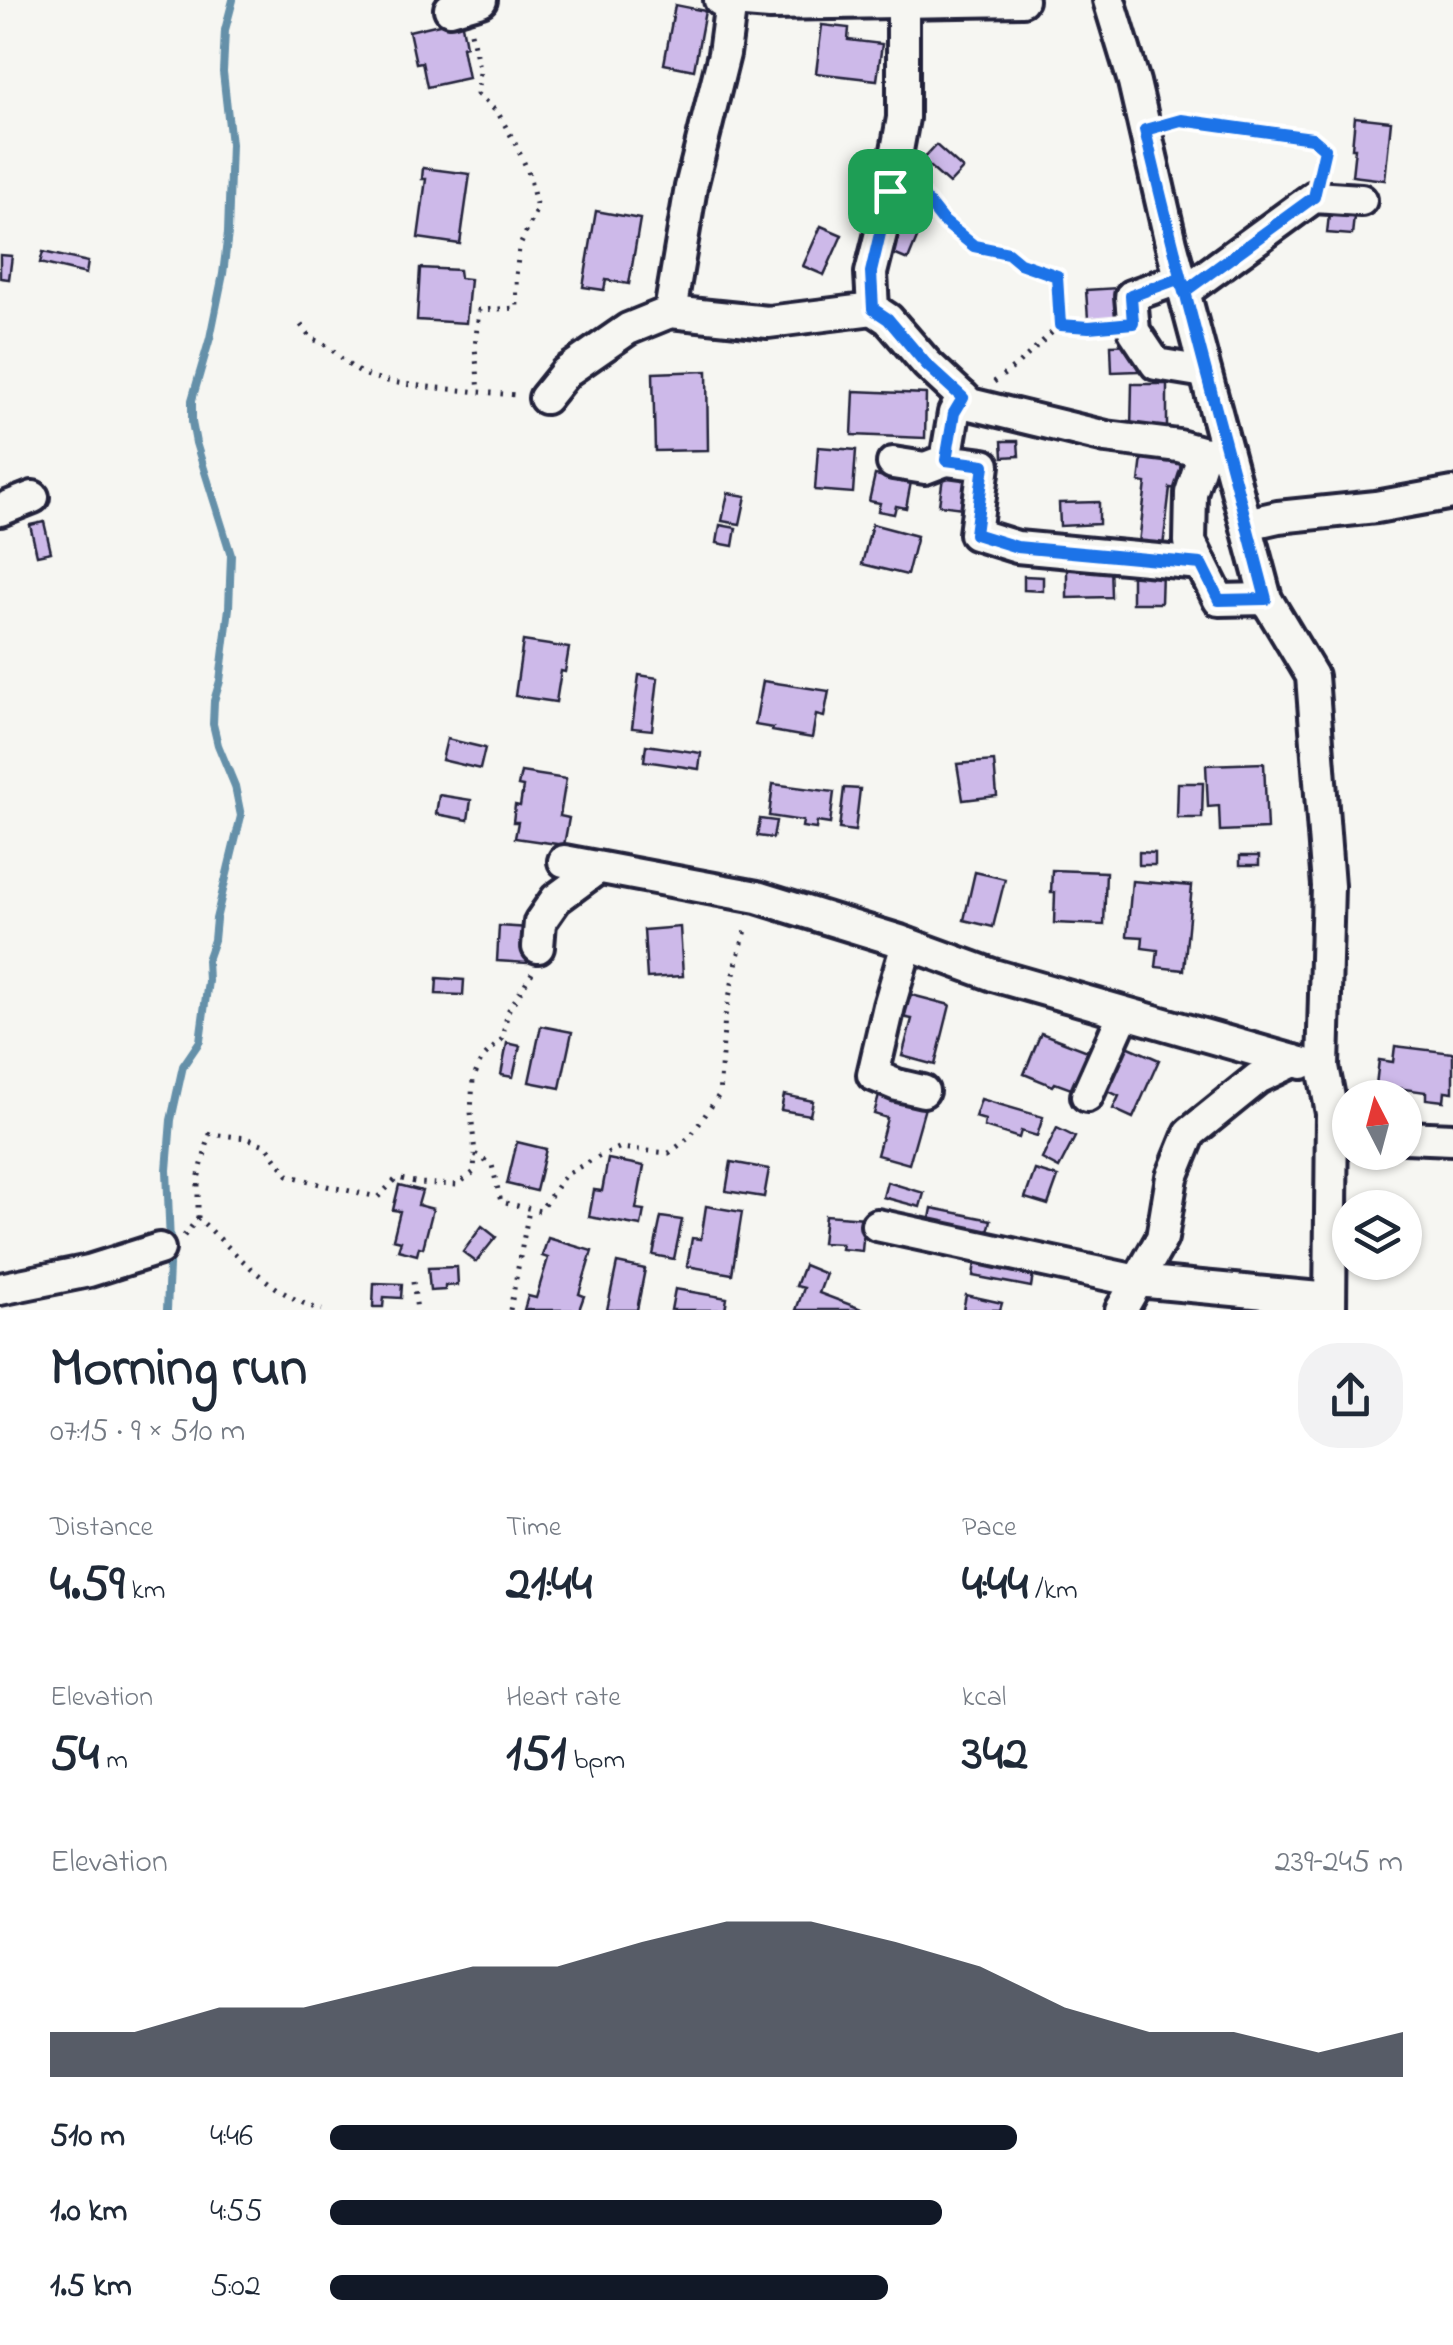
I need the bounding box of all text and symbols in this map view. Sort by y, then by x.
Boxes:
pin [848,149,933,234]
icon: arrive [863,164,918,219]
north arrow [1332,1080,1422,1170]
map controls [1332,1080,1422,1280]
button: layers [1332,1190,1422,1280]
text: Morning run [50,1331,307,1411]
button: share [1298,1343,1403,1448]
text: 07:15 · 9 × 510 m [50,1409,245,1456]
text: Distance [50,1508,153,1549]
text: Time [506,1508,561,1549]
text: Pace [962,1508,1017,1549]
text: 4.59 [50,1549,124,1622]
text: 21:44 [506,1549,592,1622]
text: 4:44 [962,1549,1028,1622]
text: km [124,1571,165,1612]
text: /km [1028,1571,1078,1612]
text: Elevation [50,1678,153,1719]
text: Heart rate [506,1678,621,1719]
text: kcal [962,1678,1007,1719]
text: 54 [50,1719,99,1792]
text: 151 [506,1719,566,1792]
text: 342 [962,1719,1028,1792]
text: m [99,1741,128,1782]
text: bpm [566,1741,625,1782]
text: Elevation [50,1840,168,1887]
text: 239–245 m [1275,1840,1403,1887]
text: 510 m [50,2114,125,2161]
text: 4:46 [210,2114,253,2161]
text: 1.0 km [50,2189,127,2236]
text: 4:55 [210,2189,263,2236]
text: 1.5 km [50,2264,132,2311]
text: 5:02 [210,2264,261,2311]

